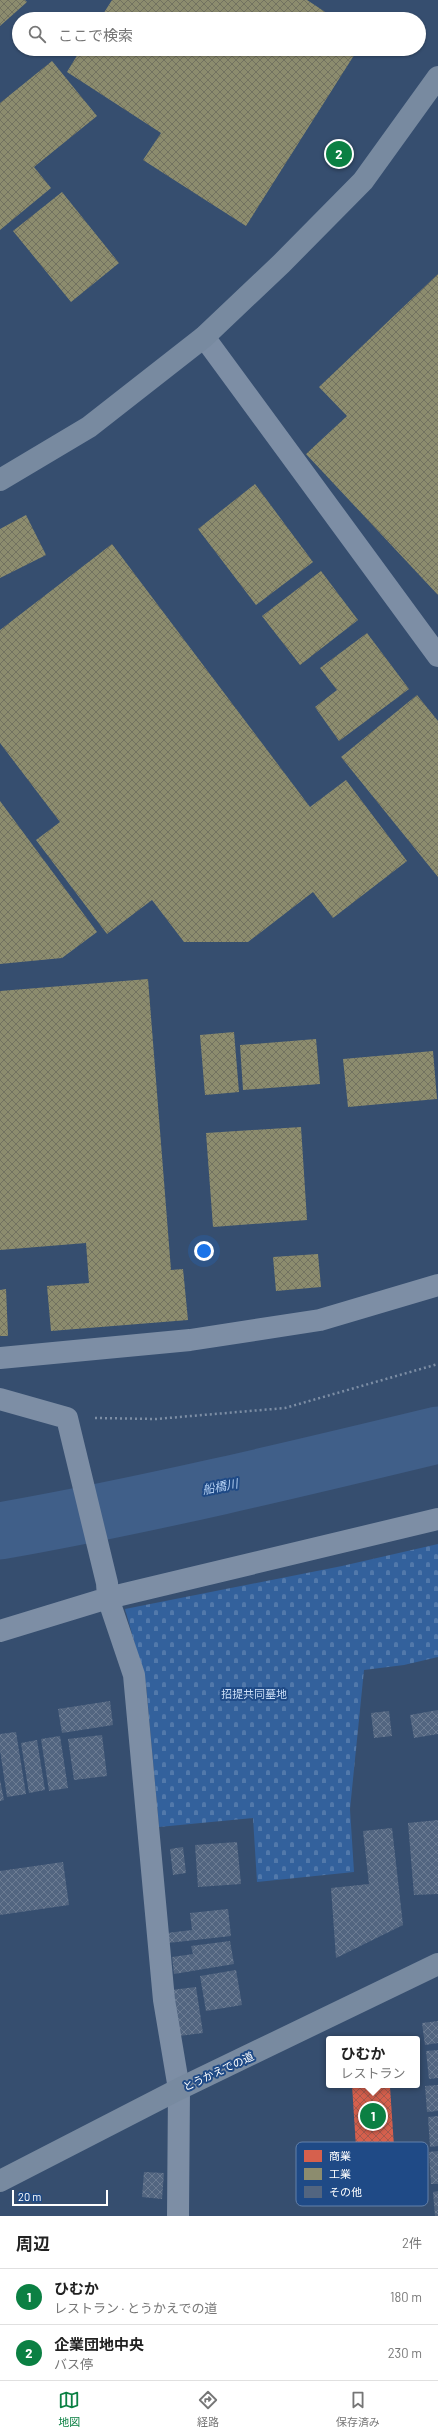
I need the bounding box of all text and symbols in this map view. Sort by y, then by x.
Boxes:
search box [12,12,426,56]
icon: search [26,23,48,45]
text: ここで検索 [58,26,133,44]
pin: 2 [326,139,352,169]
your location [194,1241,214,1261]
water label: 船橋川 [201,1475,241,1496]
park label: 招提共同墓地 [221,1687,287,1700]
popup [326,2036,420,2088]
text: ひむか [340,2044,386,2062]
street label: とうかえでの道 [181,2049,255,2093]
text: レストラン [340,2065,406,2081]
pin: 1 [360,2101,386,2131]
legend [296,2142,428,2206]
text: 商業 [329,2149,351,2162]
text: 工業 [329,2167,351,2180]
text: その他 [329,2185,362,2198]
scale bar [12,2188,108,2207]
text: 20 m [18,2190,41,2203]
text: 周辺 [16,2233,50,2253]
text: 2件 [402,2235,422,2251]
text: ひむか [54,2279,99,2297]
text: 1 [27,2289,31,2305]
text: 180 m [390,2289,422,2305]
text: レストラン · とうかえでの道 [54,2300,218,2316]
text: 企業団地中央 [54,2335,144,2353]
text: 2 [25,2345,33,2361]
text: 230 m [388,2345,422,2361]
text: バス停 [54,2356,93,2372]
tab: 地図 [58,2389,80,2429]
tab: 経路 [197,2389,219,2429]
tab: 保存済み [336,2389,380,2429]

